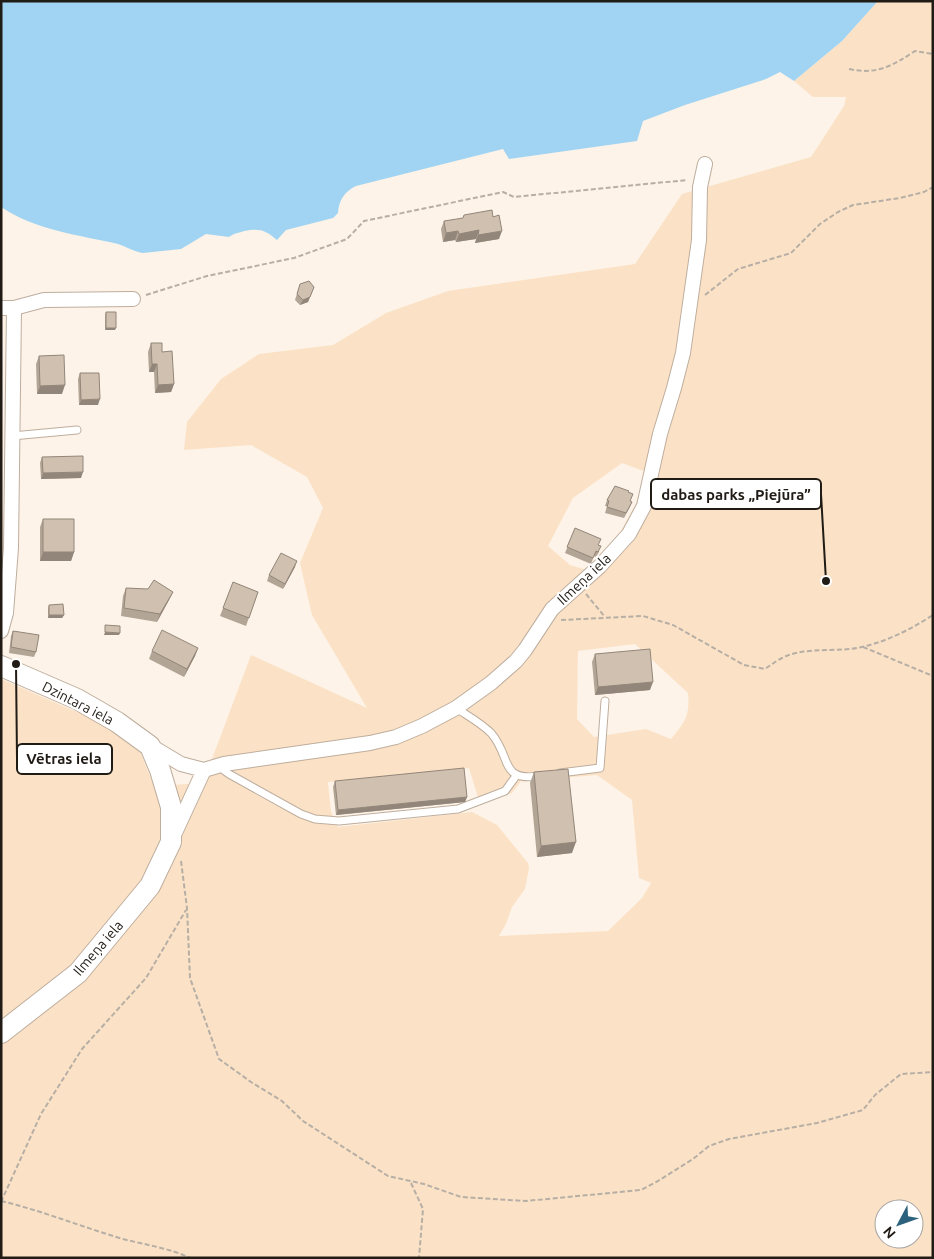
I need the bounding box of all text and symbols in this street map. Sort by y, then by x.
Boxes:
callout: dabas parks „Piejūra” [651,479,821,509]
text: dabas parks „Piejūra” [661,486,811,503]
street label: Ilmeņa iela [554,550,614,608]
street label: Dzintara iela [40,678,116,728]
callout: Vētras iela [17,744,112,774]
text: Vētras iela [26,750,102,767]
street label: Ilmeņa iela [70,917,126,979]
north arrow [874,1199,924,1249]
text: N [880,1223,899,1242]

